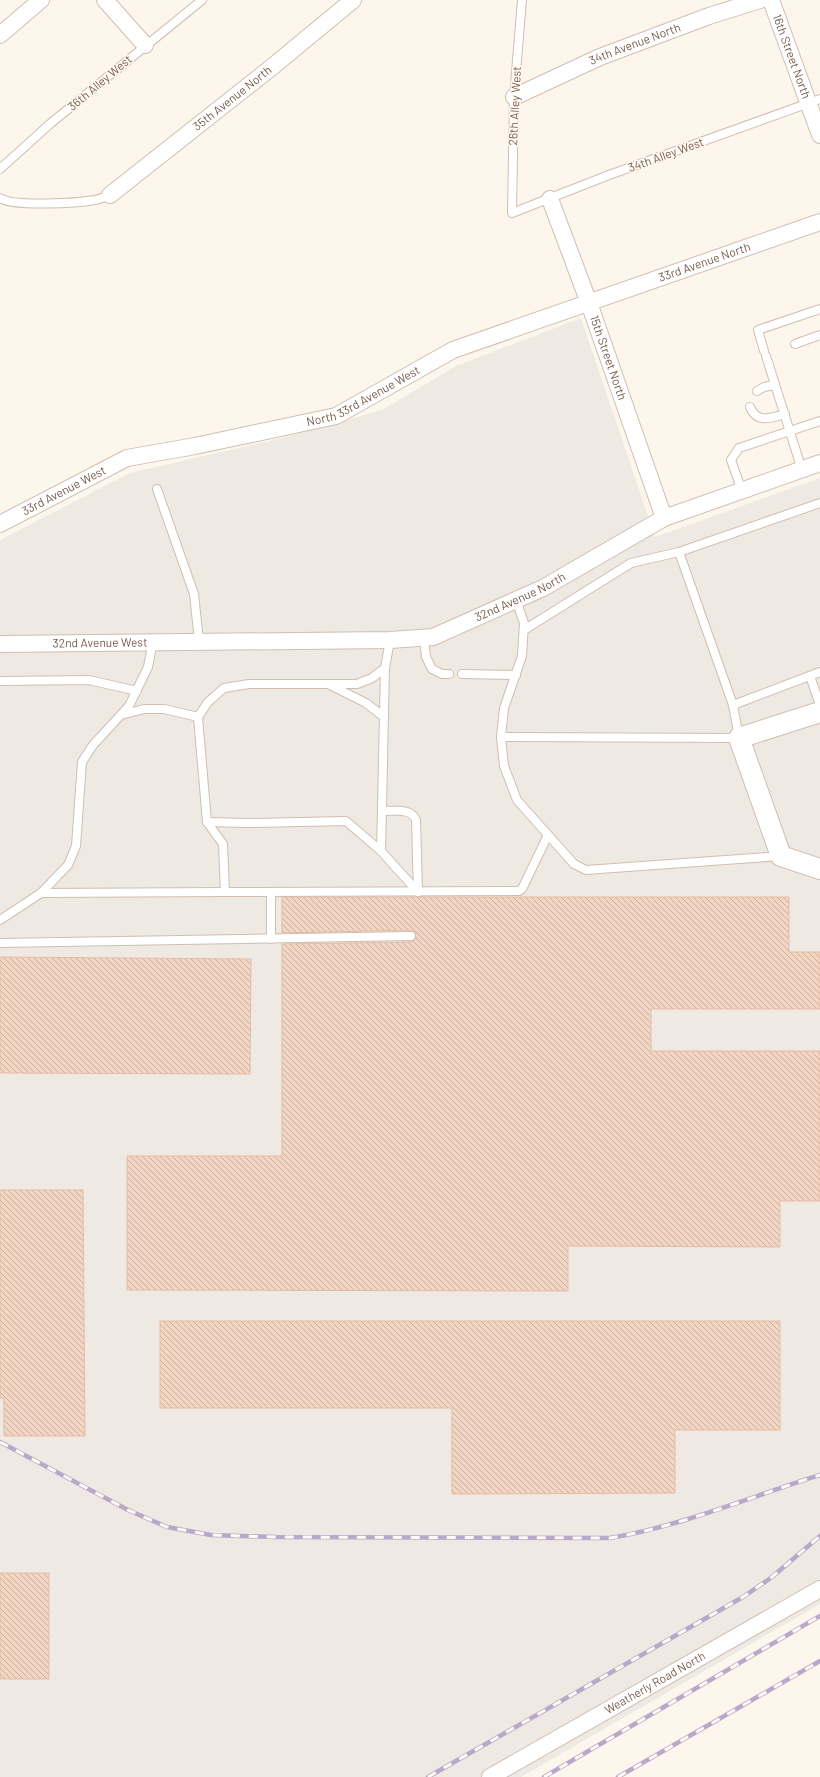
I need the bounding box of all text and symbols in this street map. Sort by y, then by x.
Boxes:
street label: 16th Street North [771,12,814,100]
street label: 34th Avenue North [586,19,682,67]
street label: 36th Alley West [65,52,134,113]
street label: 35th Avenue North [190,62,274,133]
street label: 26th Alley West [505,66,523,146]
street label: 34th Alley West [626,134,705,174]
street label: 33rd Avenue North [656,239,752,284]
street label: 15th Street North [588,313,630,402]
street label: North 33rd Avenue West [305,362,422,428]
street label: 33rd Avenue West [19,462,108,517]
street label: 32nd Avenue North [472,569,567,624]
street label: 32nd Avenue West [52,634,148,649]
street label: Weatherly Road North [602,1648,707,1716]

